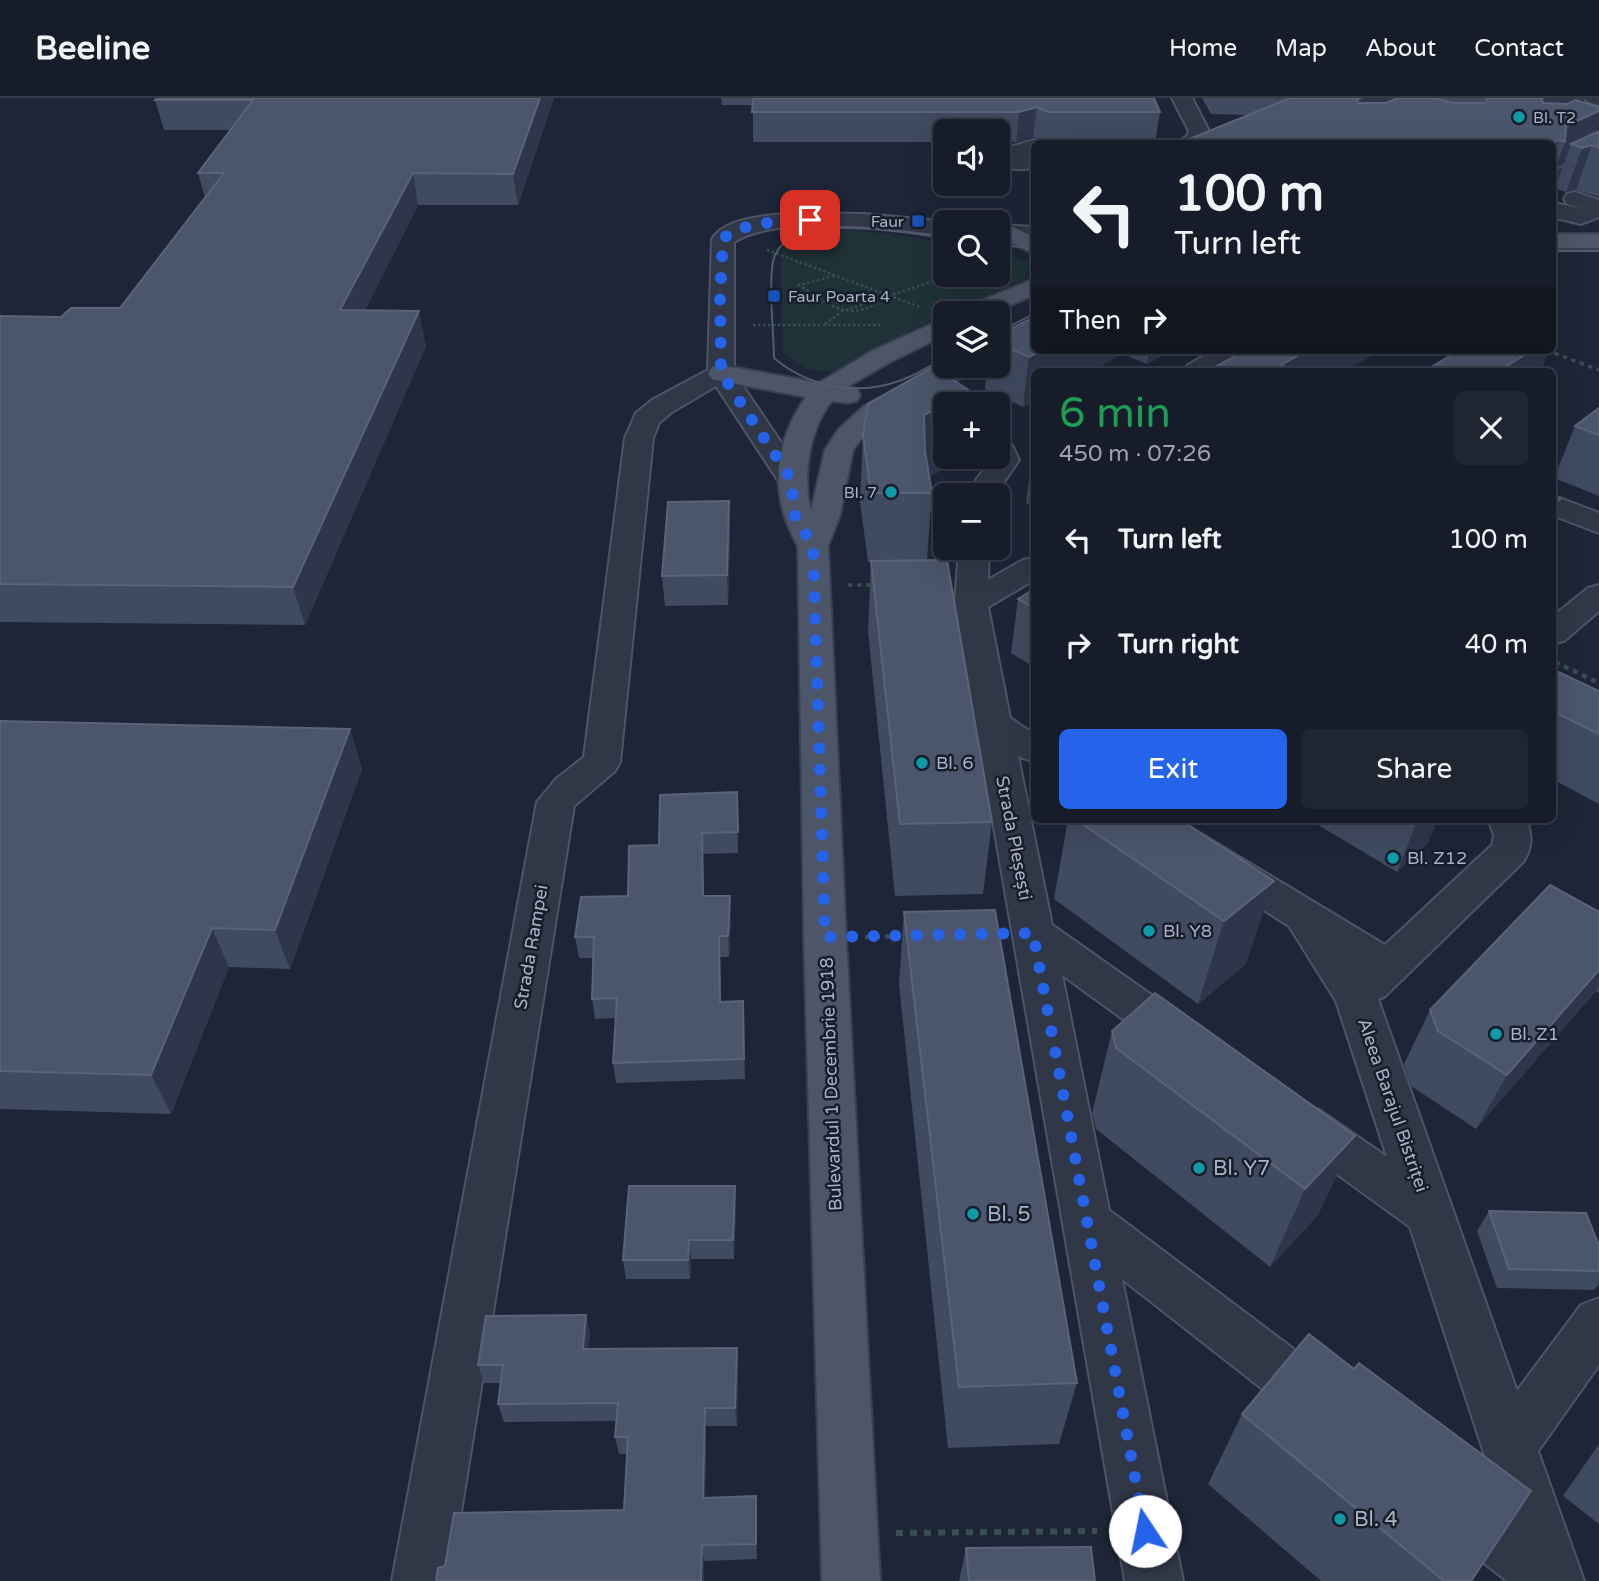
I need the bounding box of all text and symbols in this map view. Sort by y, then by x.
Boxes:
text: Beeline [35,29,150,68]
text: Home [1169,34,1237,63]
text: Map [1275,34,1327,63]
text: About [1365,34,1436,63]
text: Contact [1474,34,1564,63]
place label: Bl. T2 [1533,108,1576,128]
marker: Bl. T2 [1511,109,1527,125]
map controls [933,119,1010,560]
button: sound [933,119,1010,196]
text: 100 m [1174,165,1324,224]
icon: left [1059,168,1150,259]
pin [780,190,840,250]
icon: arrive [791,201,829,239]
button: search [933,210,1010,287]
place label: Faur [871,212,905,232]
marker: Faur [910,213,926,229]
text: Turn left [1174,225,1301,263]
place label: Faur Poarta 4 [788,287,890,307]
marker: Faur Poarta 4 [766,288,782,304]
button: layers [933,301,1010,378]
icon: right [1135,301,1173,339]
text: Then [1059,305,1121,336]
text: 6 min [1059,388,1171,439]
button: close [1454,391,1528,465]
button: + [933,392,1010,469]
text: 450 m · 07:26 [1059,440,1211,468]
place label: Bl. 7 [844,483,877,503]
button: − [933,483,1010,560]
marker: Bl. 7 [883,484,899,500]
icon: left [1059,521,1097,559]
text: Turn left [1118,524,1221,555]
text: 100 m [1448,524,1528,555]
icon: right [1059,626,1097,664]
text: Turn right [1118,629,1239,660]
text: 40 m [1465,629,1528,660]
button: Exit [1059,729,1287,809]
button: Share [1301,729,1528,809]
place label: Bl. 6 [936,752,974,774]
marker: Bl. 6 [914,755,930,771]
street label: Strada Pleșești [991,774,1037,902]
place label: Bl. Z12 [1407,847,1467,869]
marker: Bl. Z12 [1385,850,1401,866]
street label: Strada Rampei [509,883,553,1011]
place label: Bl. Y8 [1163,920,1212,942]
marker: Bl. Y8 [1141,923,1157,939]
street label: Bulevardul 1 Decembrie 1918 [816,957,846,1211]
street label: Aleea Barajul Bistriței [1353,1015,1433,1195]
place label: Bl. Z1 [1510,1023,1559,1045]
marker: Bl. Z1 [1488,1026,1504,1042]
place label: Bl. Y7 [1213,1156,1270,1181]
marker: Bl. Y7 [1191,1160,1207,1176]
place label: Bl. 5 [987,1202,1031,1227]
marker: Bl. 5 [965,1206,981,1222]
position arrow [1108,1494,1182,1568]
place label: Bl. 4 [1354,1507,1398,1532]
marker: Bl. 4 [1332,1511,1348,1527]

